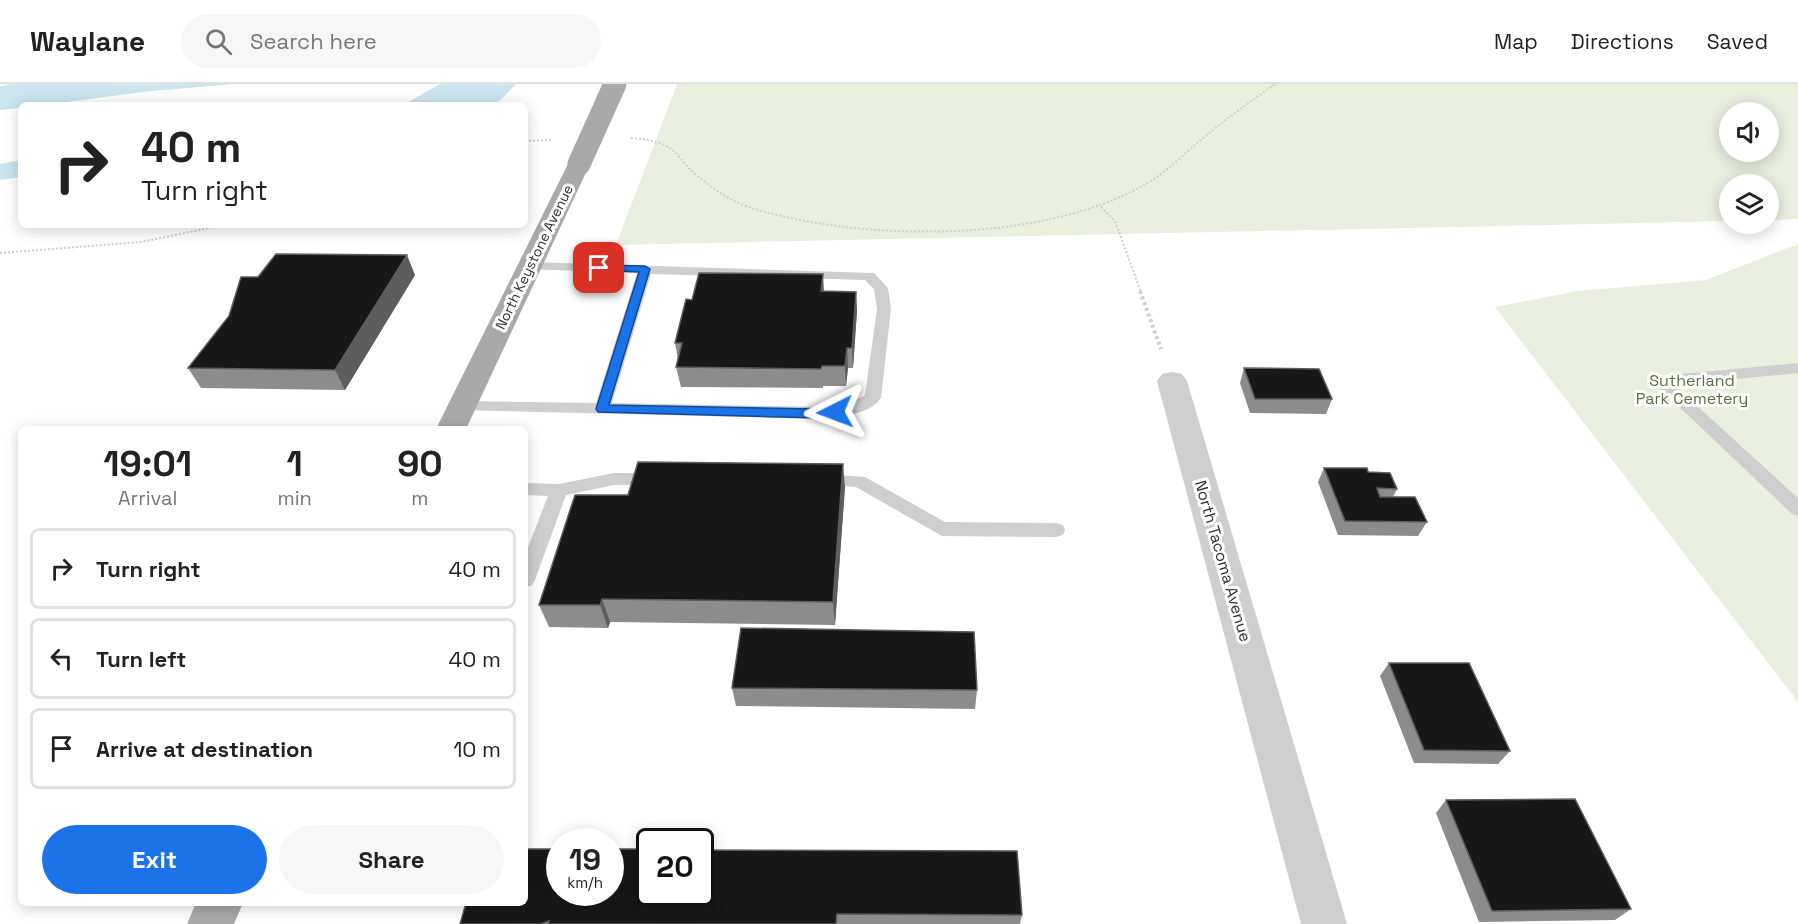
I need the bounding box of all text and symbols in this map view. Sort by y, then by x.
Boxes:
search box [181,14,601,68]
text: Waylane [30,23,145,59]
icon: search [202,25,235,58]
text: Search here [250,27,377,55]
text: Map [1494,28,1538,55]
text: Directions [1571,28,1674,55]
text: Saved [1707,28,1768,55]
map controls [1719,102,1779,234]
button: sound [1719,102,1779,162]
text: 40 m [141,121,241,174]
icon: right [42,126,120,204]
text: Turn right [141,173,268,208]
button: layers [1719,174,1779,234]
street label: North Keystone Avenue [491,182,577,332]
pin [573,242,624,293]
icon: arrive [582,251,615,284]
park label: Sutherland Park Cemetery [1636,370,1748,409]
position arrow [803,380,867,444]
text: 19:01 [103,441,192,487]
text: 1 [287,441,303,487]
text: 90 [397,441,443,487]
street label: North Tacoma Avenue [1190,478,1256,644]
text: Arrival [118,485,177,511]
text: min [277,485,312,511]
text: m [411,485,429,511]
icon: right [45,552,78,585]
text: Turn right [96,555,201,583]
text: 40 m [449,555,501,583]
icon: left [45,642,78,675]
text: Turn left [96,645,186,673]
text: 40 m [449,645,501,673]
icon: arrive [45,732,78,765]
text: Arrive at destination [96,735,313,763]
text: 10 m [453,735,501,763]
button: Exit [42,825,267,894]
button: Share [279,825,504,894]
speed limit sign: 20 [636,828,714,906]
text: 19 [569,840,601,879]
text: km/h [567,873,603,892]

